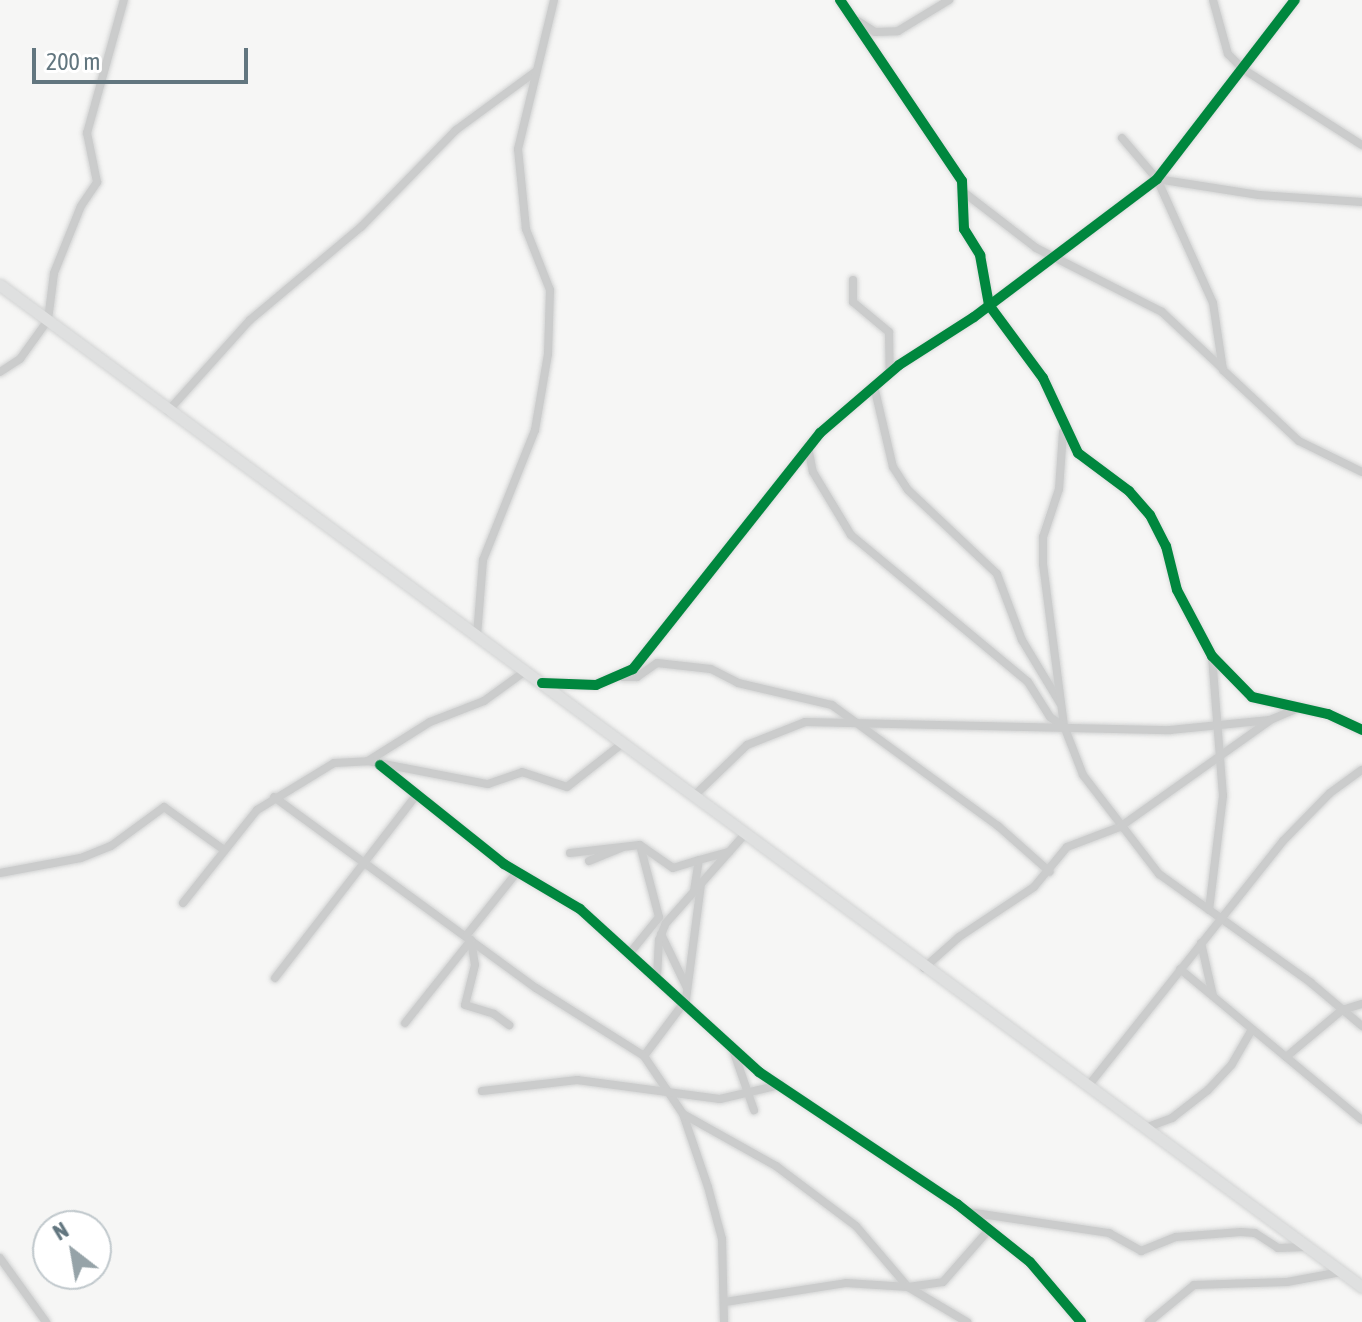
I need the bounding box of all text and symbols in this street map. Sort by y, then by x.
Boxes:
scale bar [36,32,252,82]
text: 200 m [46,48,100,75]
north arrow [32,1210,112,1290]
text: N [48,1217,73,1246]

